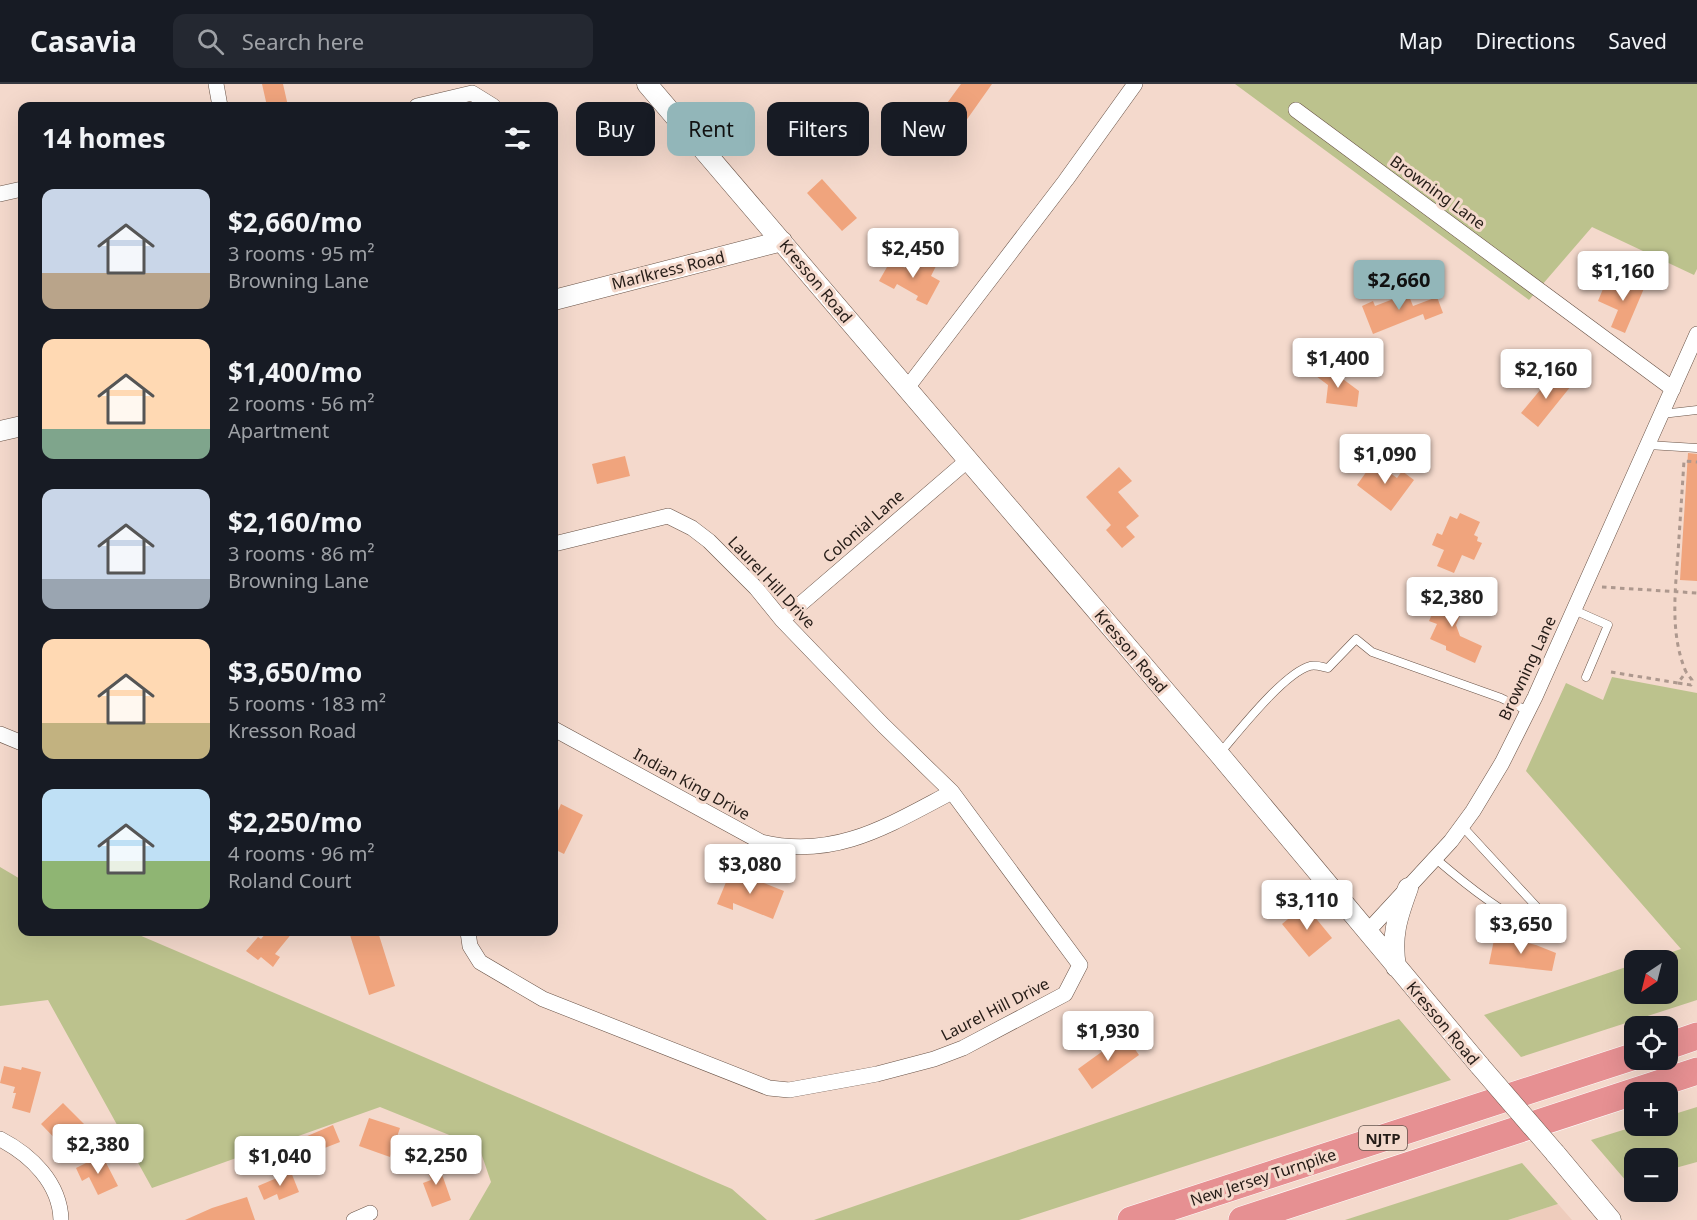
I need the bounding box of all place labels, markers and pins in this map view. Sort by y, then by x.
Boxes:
pin: $2,450 [864,228,962,279]
pin: $1,160 [1574,251,1672,302]
pin: $2,660 [1350,260,1448,311]
pin: $1,400 [1289,338,1387,389]
pin: $2,160 [1497,349,1595,400]
pin: $1,090 [1336,434,1434,485]
pin: $2,380 [1403,577,1501,628]
pin: $3,080 [701,844,799,895]
pin: $3,110 [1258,880,1356,931]
pin: $3,650 [1472,904,1570,955]
pin: $1,930 [1059,1011,1157,1062]
pin: $2,380 [49,1124,147,1175]
pin: $2,250 [387,1135,485,1186]
pin: $1,040 [231,1136,329,1187]

